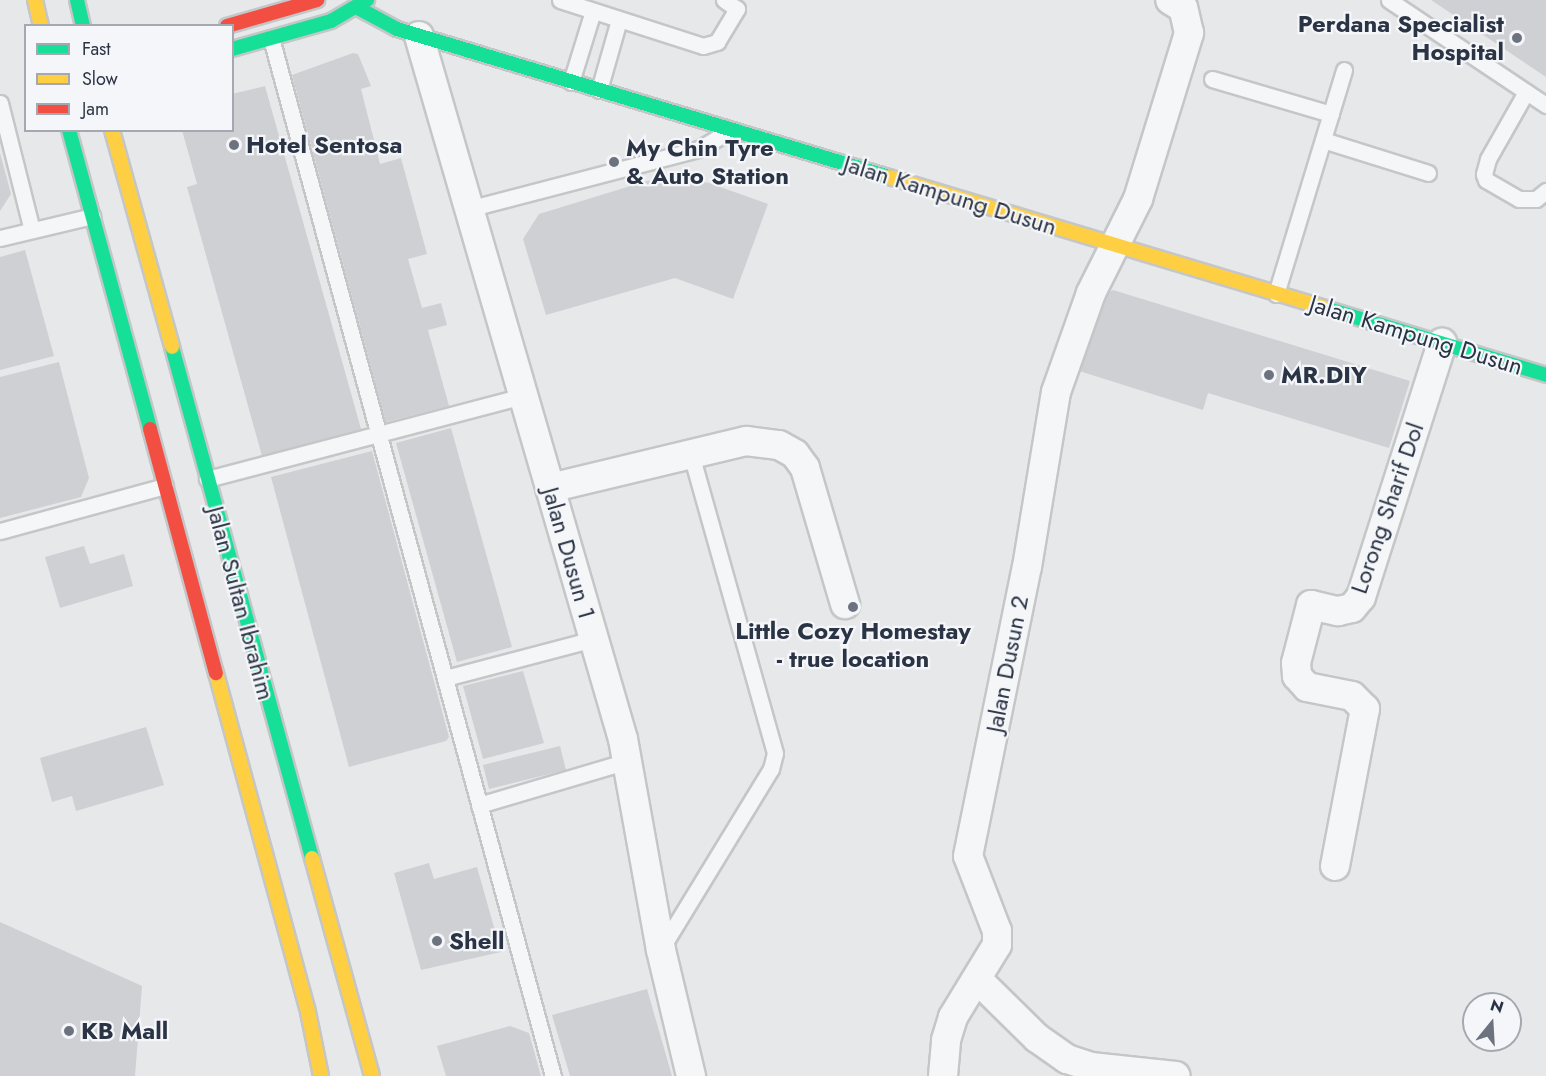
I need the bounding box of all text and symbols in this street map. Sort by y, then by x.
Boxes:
place label: Perdana Specialist Hospital [1298,10,1504,66]
legend [24,24,234,132]
marker: Perdana Specialist Hospital [1508,29,1526,47]
text: Fast [82,36,111,62]
text: Slow [82,66,118,92]
text: Jam [82,96,109,122]
place label: Hotel Sentosa [246,131,402,159]
place label: My Chin Tyre & Auto Station [626,134,789,190]
marker: Hotel Sentosa [227,138,241,152]
street label: Jalan Kampung Dusun [840,149,1060,241]
marker: My Chin Tyre & Auto Station [607,155,621,169]
street label: Jalan Kampung Dusun [1306,289,1526,381]
place label: MR.DIY [1281,361,1367,389]
marker: MR.DIY [1262,368,1276,382]
street label: Lorong Sharif Dol [1344,419,1430,597]
street label: Jalan Dusun 1 [536,484,602,622]
street label: Jalan Sultan Ibrahim [201,503,281,703]
street label: Jalan Dusun 2 [980,593,1034,735]
marker: Little Cozy Homestay - true location [846,600,860,614]
place label: Little Cozy Homestay - true location [735,617,971,673]
place label: Shell [449,927,504,955]
marker: Shell [430,934,444,948]
north arrow [1462,992,1522,1052]
text: N [1487,993,1507,1019]
place label: KB Mall [81,1017,168,1045]
marker: KB Mall [62,1024,76,1038]

